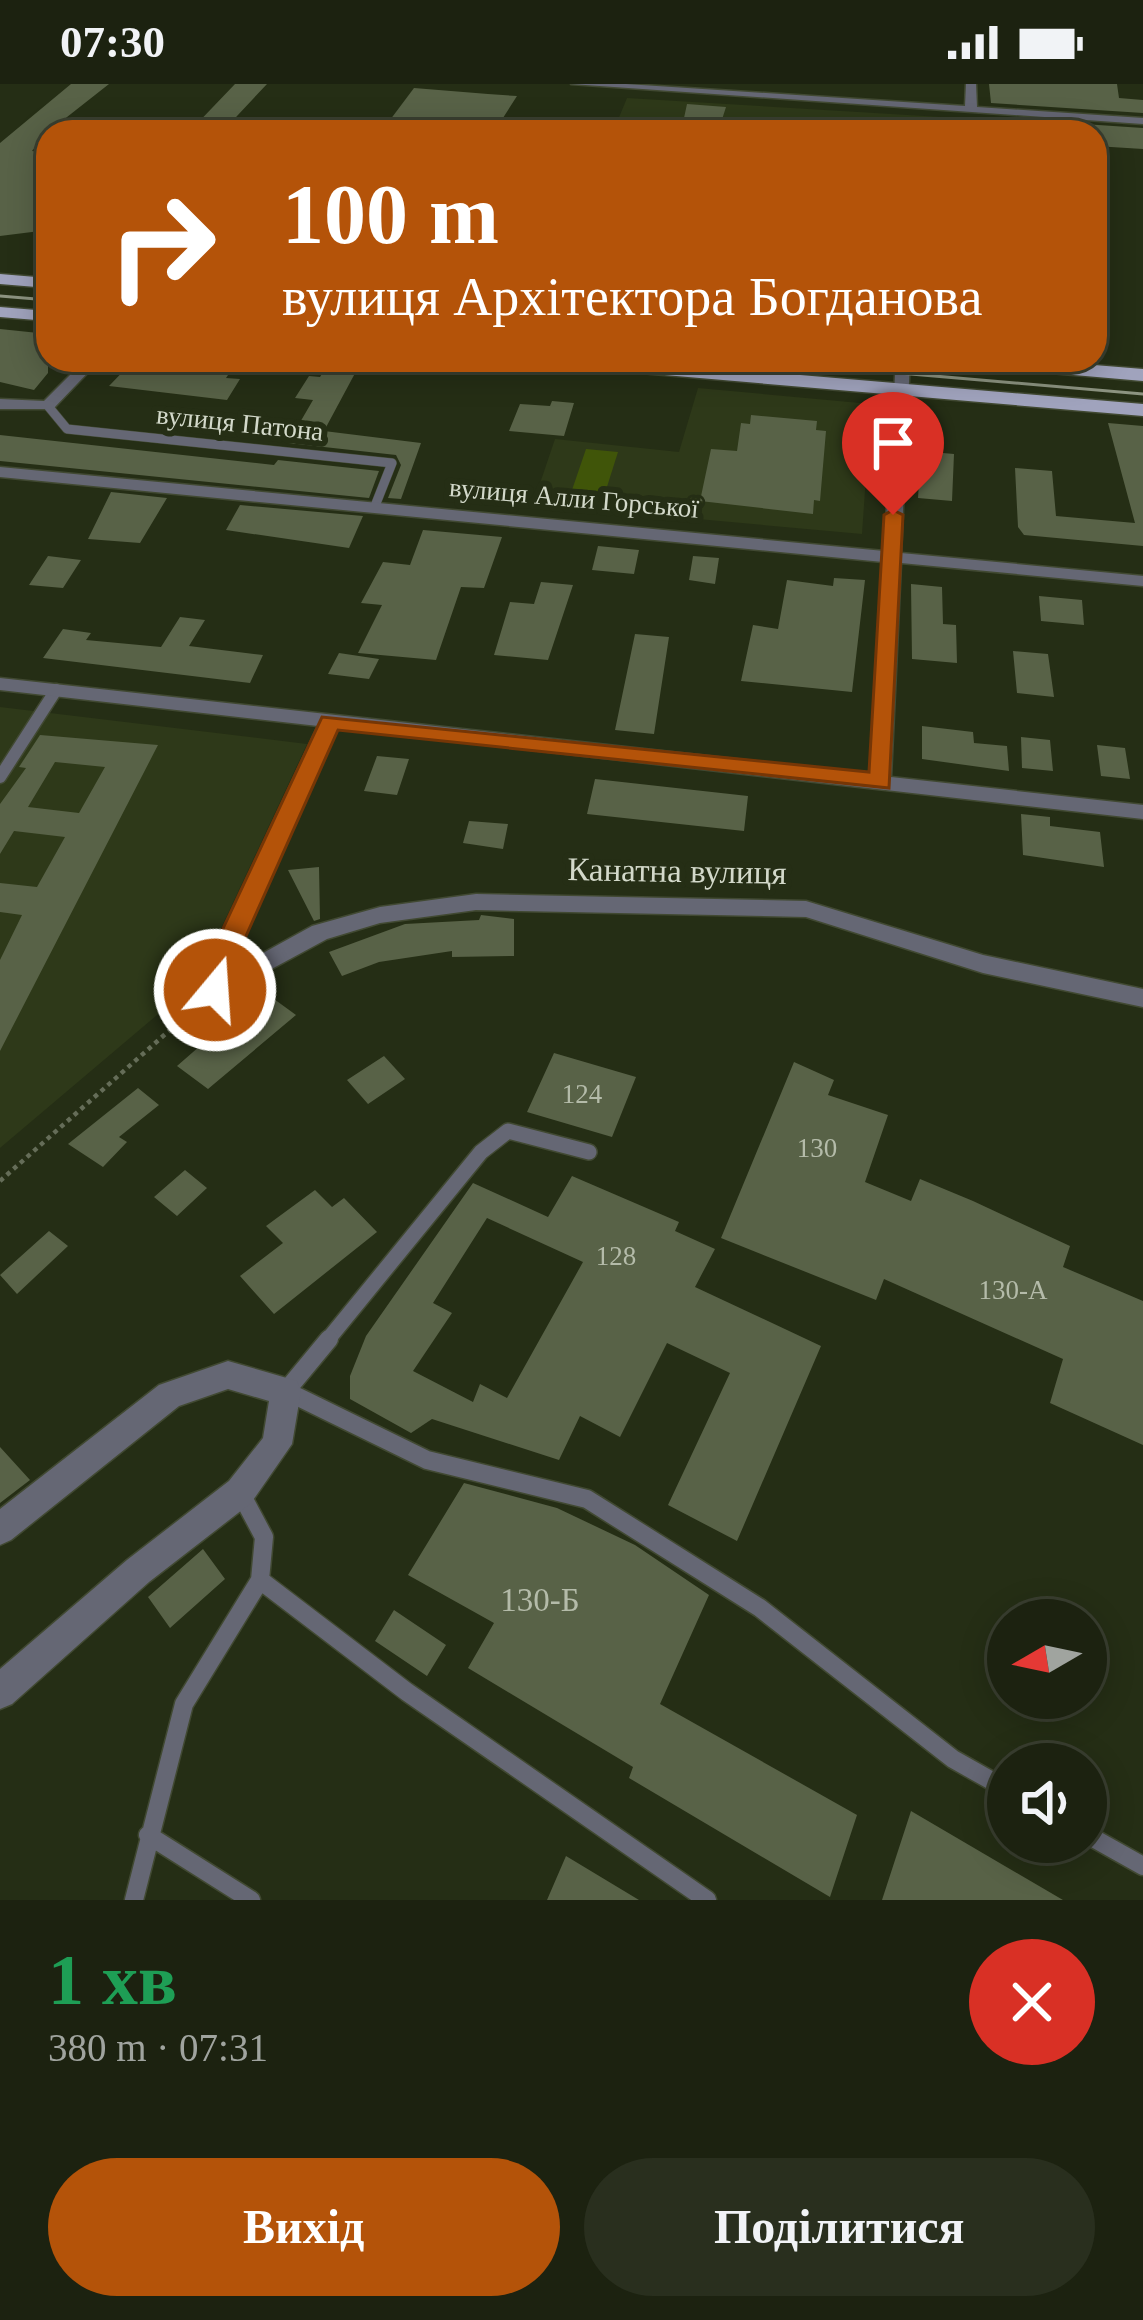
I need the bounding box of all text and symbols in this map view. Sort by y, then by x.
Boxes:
text: 07:30 [60,17,165,67]
icon: right [84,168,240,324]
text: 100 m [282,168,499,261]
text: вулиця Архітектора Богданова [282,267,982,327]
pin [842,392,944,515]
street label: вулиця Патона [155,399,325,447]
icon: arrive [860,410,926,476]
street label: вулиця Алли Горської [448,472,701,524]
street label: Канатна вулиця [567,851,787,891]
position arrow [152,927,278,1053]
house number: 124 [562,1079,603,1109]
house number: 130 [797,1133,837,1163]
house number: 128 [596,1241,636,1271]
house number: 130-А [979,1275,1048,1305]
house number: 130-Б [500,1582,580,1618]
north arrow [987,1599,1107,1719]
map controls [987,1599,1107,1863]
button: sound [987,1743,1107,1863]
button: close [969,1939,1095,2065]
text: 1 хв [48,1940,177,2020]
text: 380 m · 07:31 [48,2026,268,2069]
button: Вихід [48,2158,560,2296]
button: Поділитися [584,2158,1095,2296]

